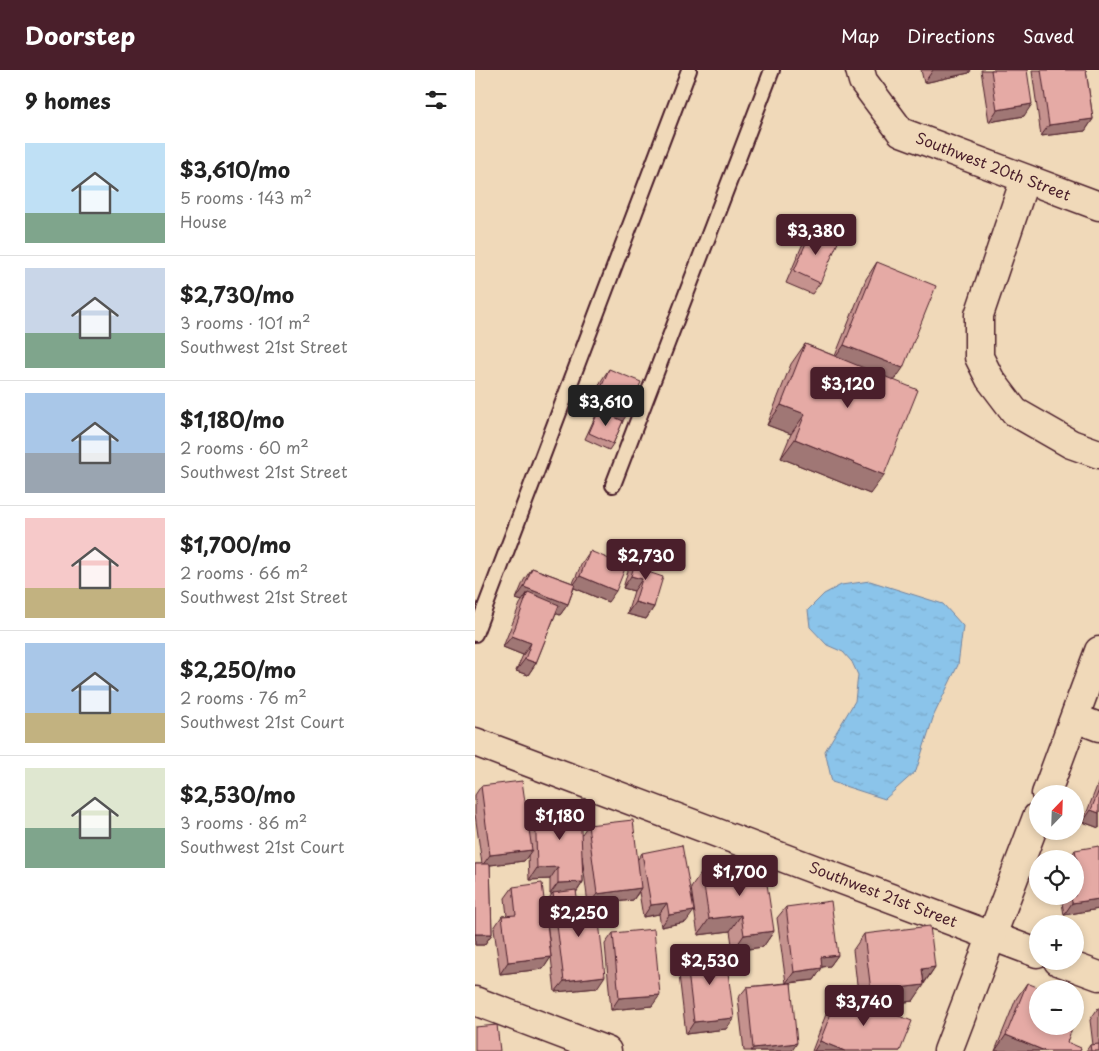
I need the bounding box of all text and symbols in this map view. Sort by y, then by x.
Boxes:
text: Doorstep [25,17,135,53]
text: Map [841,22,879,49]
text: Directions [907,22,995,49]
text: Saved [1023,22,1074,49]
text: 9 homes [25,84,111,116]
icon: filters [422,86,450,114]
street label: Southwest 20th Street [913,125,1074,206]
text: $3,610/mo [180,153,290,185]
icon: home [65,163,125,223]
text: 5 rooms · 143 m² [180,185,312,209]
text: House [180,209,227,233]
pin: $3,380 [775,214,857,256]
text: $3,380 [787,218,845,242]
text: $2,730/mo [180,278,294,310]
icon: home [65,288,125,348]
text: 3 rooms · 101 m² [180,310,311,334]
text: Southwest 21st Street [180,334,347,358]
pin: $3,120 [807,366,889,409]
text: $3,120 [821,371,875,395]
pin: $3,610 [565,384,647,427]
text: $3,610 [579,389,633,413]
text: $1,180/mo [180,403,284,435]
icon: home [65,413,125,473]
text: 2 rooms · 60 m² [180,435,309,459]
text: Southwest 21st Street [180,459,347,483]
text: $1,700/mo [180,528,291,560]
icon: home [65,538,125,598]
pin: $2,730 [605,538,687,581]
text: $2,730 [618,543,674,567]
text: 2 rooms · 66 m² [180,560,308,584]
text: Southwest 21st Street [180,584,347,608]
text: $2,250/mo [180,653,296,685]
icon: home [65,663,125,723]
text: 2 rooms · 76 m² [180,685,307,709]
text: Southwest 21st Court [180,709,345,733]
text: $2,530/mo [180,778,295,810]
north arrow [1029,785,1084,840]
map controls [1029,785,1084,1035]
icon: home [65,788,125,848]
pin: $1,180 [519,798,601,841]
text: $1,180 [535,803,585,827]
text: 3 rooms · 86 m² [180,810,307,834]
text: Southwest 21st Court [180,834,345,858]
button: locate [1029,850,1084,905]
pin: $1,700 [699,854,781,897]
street label: Southwest 21st Street [806,855,961,932]
text: $1,700 [713,859,767,883]
pin: $2,250 [538,896,620,938]
text: $2,250 [550,900,608,924]
button: + [1029,915,1084,970]
pin: $2,530 [669,944,751,986]
text: $2,530 [681,948,739,972]
button: − [1029,980,1084,1035]
pin: $3,740 [823,984,905,1027]
text: $3,740 [836,989,892,1013]

